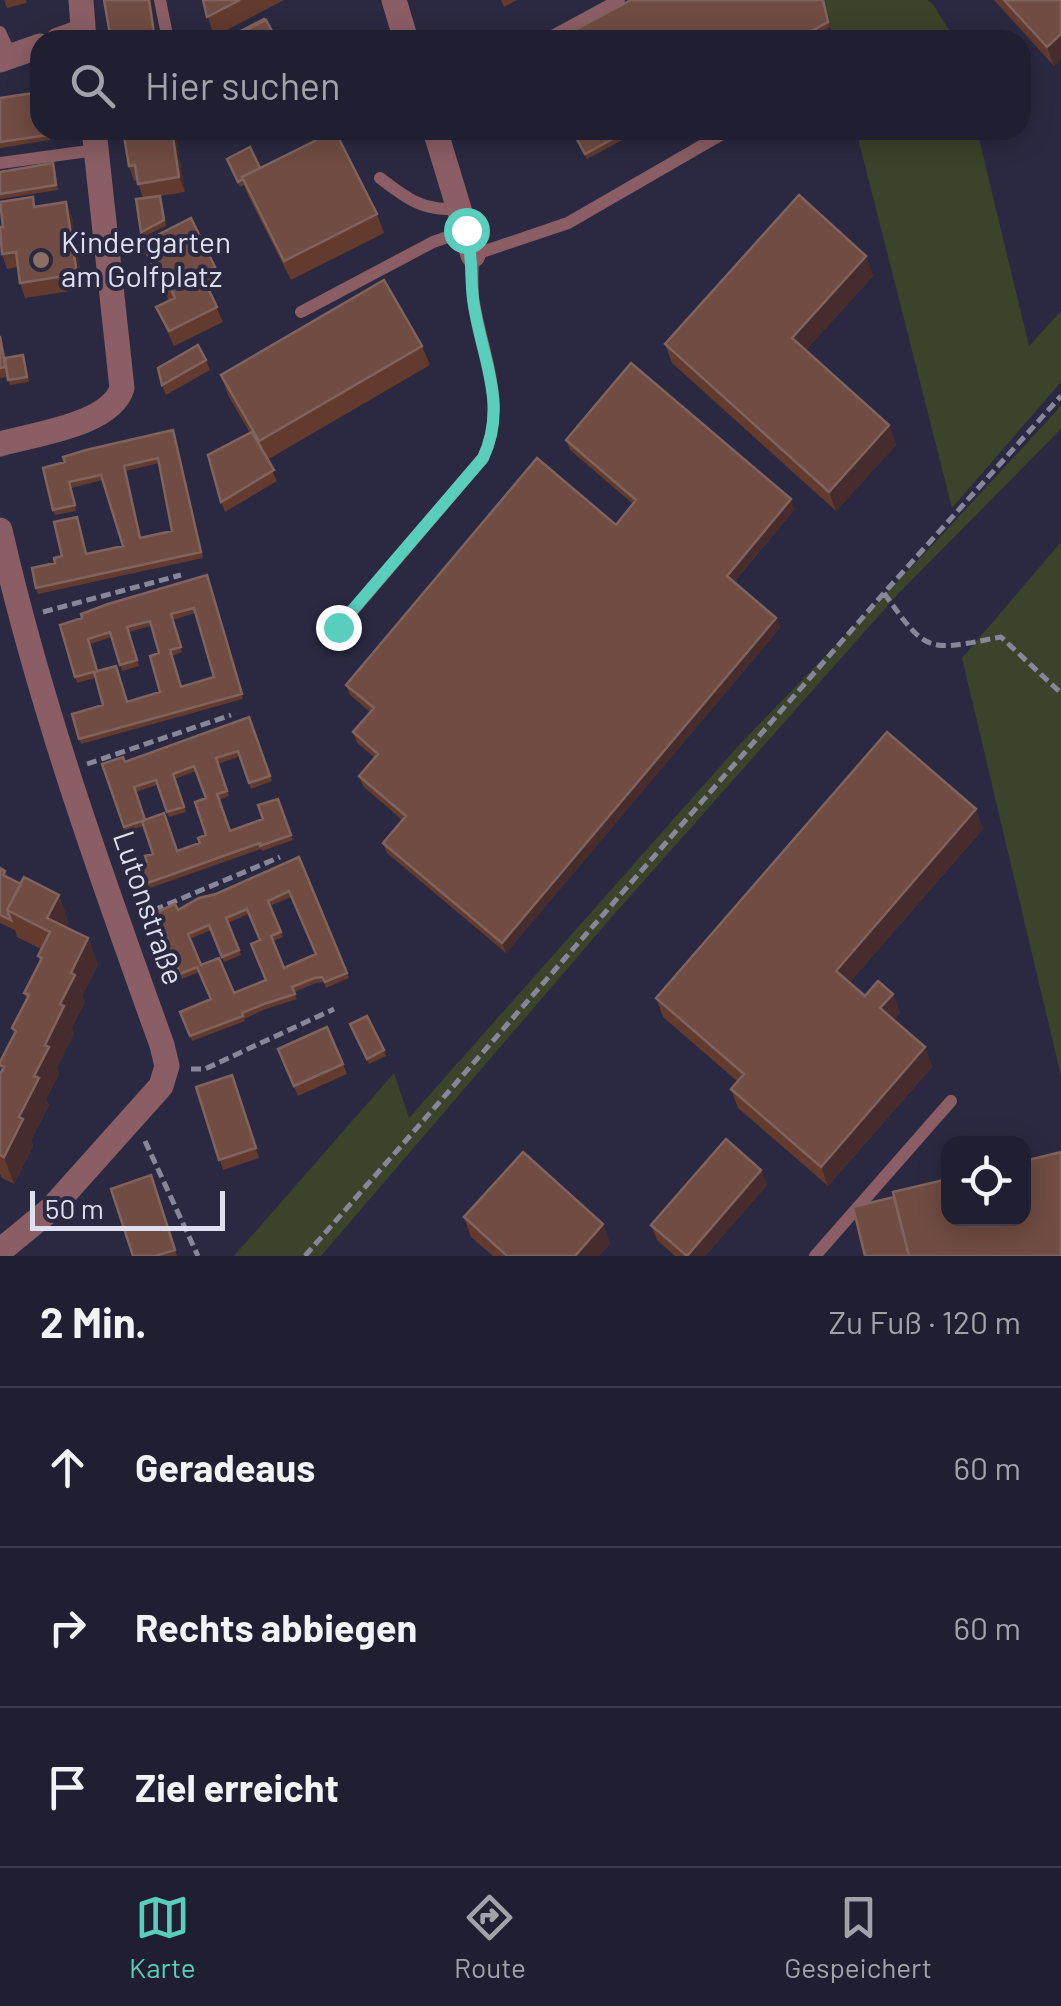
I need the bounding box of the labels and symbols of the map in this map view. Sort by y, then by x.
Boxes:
route start [444,208,490,254]
place label: Kindergarten am Golfplatz [61,223,231,293]
marker: Kindergarten am Golfplatz [30,249,52,271]
route end [316,605,362,651]
street label: Lutonstraße [107,826,193,989]
scale bar [30,1186,225,1230]

